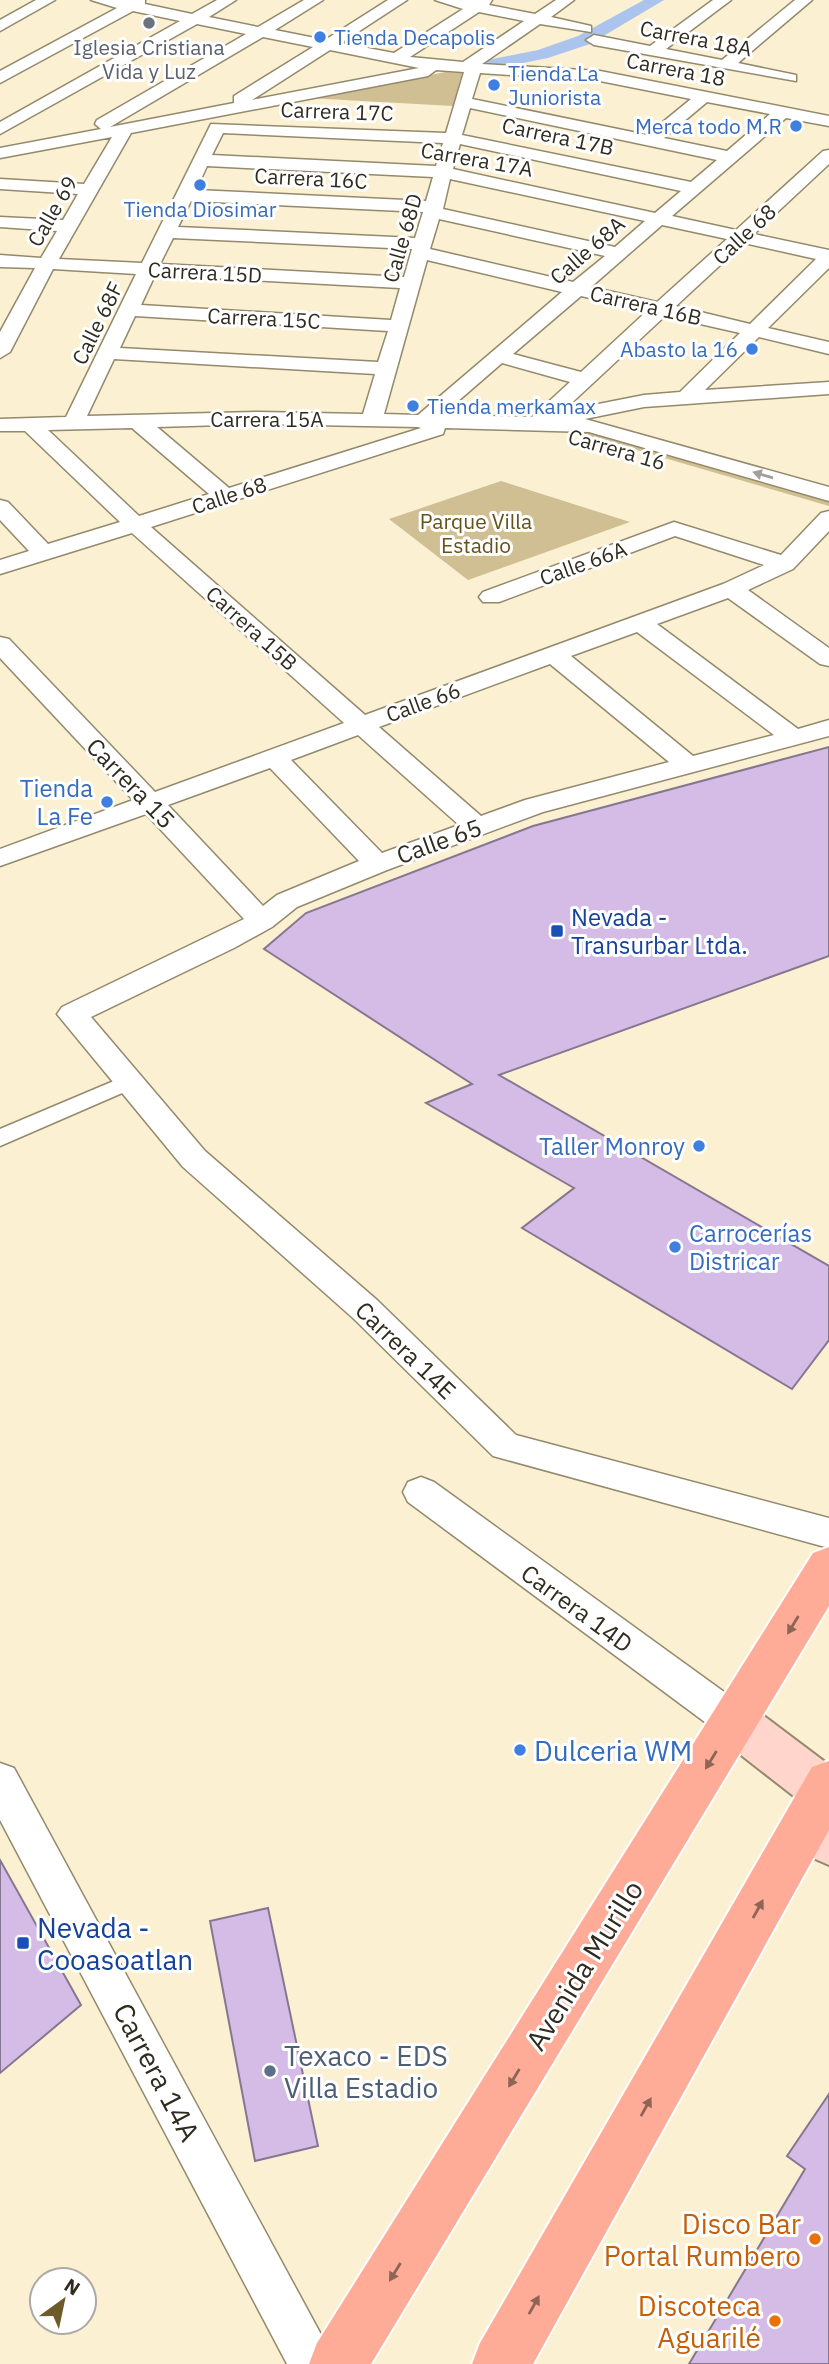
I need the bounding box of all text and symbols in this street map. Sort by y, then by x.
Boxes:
street label: Carrera 18A [638,13,754,63]
marker: Iglesia Cristiana Vida y Luz [141,15,157,31]
place label: Tienda Decapolis [334,23,496,51]
marker: Tienda Decapolis [312,29,328,45]
place label: Iglesia Cristiana Vida y Luz [73,33,225,85]
street label: Carrera 18 [624,46,728,92]
place label: Tienda La Juniorista [508,59,601,111]
marker: Tienda La Juniorista [486,77,502,93]
street label: Carrera 17C [280,95,394,127]
street label: Carrera 17B [499,110,617,162]
place label: Merca todo M.R [635,112,782,140]
marker: Merca todo M.R [788,118,804,134]
street label: Carrera 17A [419,135,535,183]
street label: Carrera 16C [254,161,368,195]
street label: Calle 69 [21,171,83,251]
marker: Tienda Diosimar [192,177,208,193]
street label: Calle 68D [376,190,428,286]
place label: Tienda Diosimar [124,195,277,223]
street label: Calle 68 [706,197,782,271]
street label: Calle 68A [544,210,630,290]
street label: Carrera 15D [147,255,263,289]
street label: Calle 68F [65,277,129,369]
street label: Carrera 16B [587,279,705,331]
street label: Carrera 15C [207,301,321,335]
place label: Abasto la 16 [620,335,738,363]
marker: Abasto la 16 [744,341,760,357]
place label: Tienda merkamax [427,392,596,420]
marker: Tienda merkamax [405,398,421,414]
street label: Carrera 15A [210,405,324,433]
street label: Carrera 16 [565,422,669,476]
street label: Calle 68 [188,470,270,520]
one-way arrow [753,470,774,480]
park label: Parque Villa Estadio [420,507,532,559]
street label: Calle 66A [536,534,630,592]
street label: Carrera 15B [200,580,304,676]
street label: Calle 66 [382,676,464,728]
street label: Carrera 15 [80,731,182,835]
place label: Tienda La Fe [20,772,93,832]
marker: Tienda La Fe [99,794,115,810]
street label: Calle 65 [392,811,486,871]
place label: Nevada - Transurbar Ltda. [571,901,748,961]
marker: Nevada - Transurbar Ltda. [549,923,565,939]
place label: Taller Monroy [539,1130,685,1162]
marker: Taller Monroy [691,1138,707,1154]
place label: Carrocerías Districar [689,1217,812,1277]
marker: Carrocerías Districar [667,1239,683,1255]
street label: Carrera 14E [349,1294,463,1406]
street label: Carrera 14D [515,1557,639,1659]
one-way arrow [787,1615,800,1634]
place label: Dulceria WM [534,1732,692,1769]
marker: Dulceria WM [512,1742,528,1758]
one-way arrow [705,1750,718,1769]
street label: Avenida Murillo [517,1873,651,2057]
one-way arrow [752,1899,764,1918]
place label: Nevada - Cooasoatlan [37,1909,193,1978]
marker: Nevada - Cooasoatlan [15,1935,31,1951]
street label: Carrera 14A [105,1996,209,2148]
place label: Texaco - EDS Villa Estadio [284,2037,448,2106]
marker: Texaco - EDS Villa Estadio [262,2063,278,2079]
one-way arrow [508,2069,521,2088]
one-way arrow [640,2097,652,2116]
place label: Disco Bar Portal Rumbero [604,2205,801,2274]
marker: Disco Bar Portal Rumbero [807,2231,823,2247]
one-way arrow [388,2262,401,2281]
north arrow [28,2266,98,2336]
text: N [60,2273,85,2301]
place label: Discoteca Aguarilé [638,2287,761,2356]
one-way arrow [528,2295,540,2314]
marker: Discoteca Aguarilé [767,2313,783,2329]

